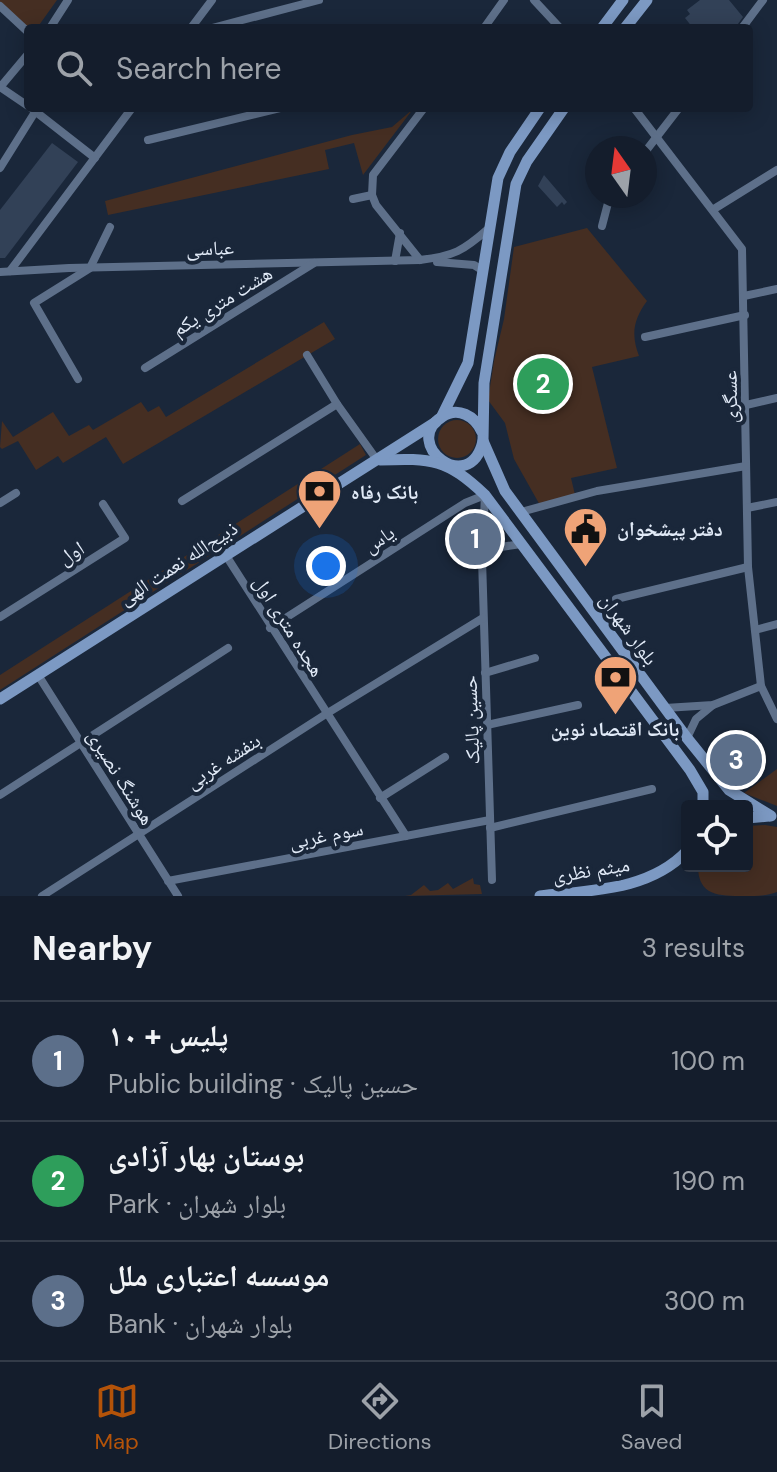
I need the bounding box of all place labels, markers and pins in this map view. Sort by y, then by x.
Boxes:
pin: 2 [517,354,569,414]
bank icon: بانک رفاه [296,468,344,531]
place label: بانک رفاه [351,479,418,505]
public building icon: دفتر پیشخوان [562,505,610,568]
pin: 1 [449,509,501,569]
place label: دفتر پیشخوان [617,516,723,542]
bank icon: بانک اقتصاد نوین [591,653,639,716]
place label: بانک اقتصاد نوین [551,716,679,742]
pin: 3 [710,730,762,790]

